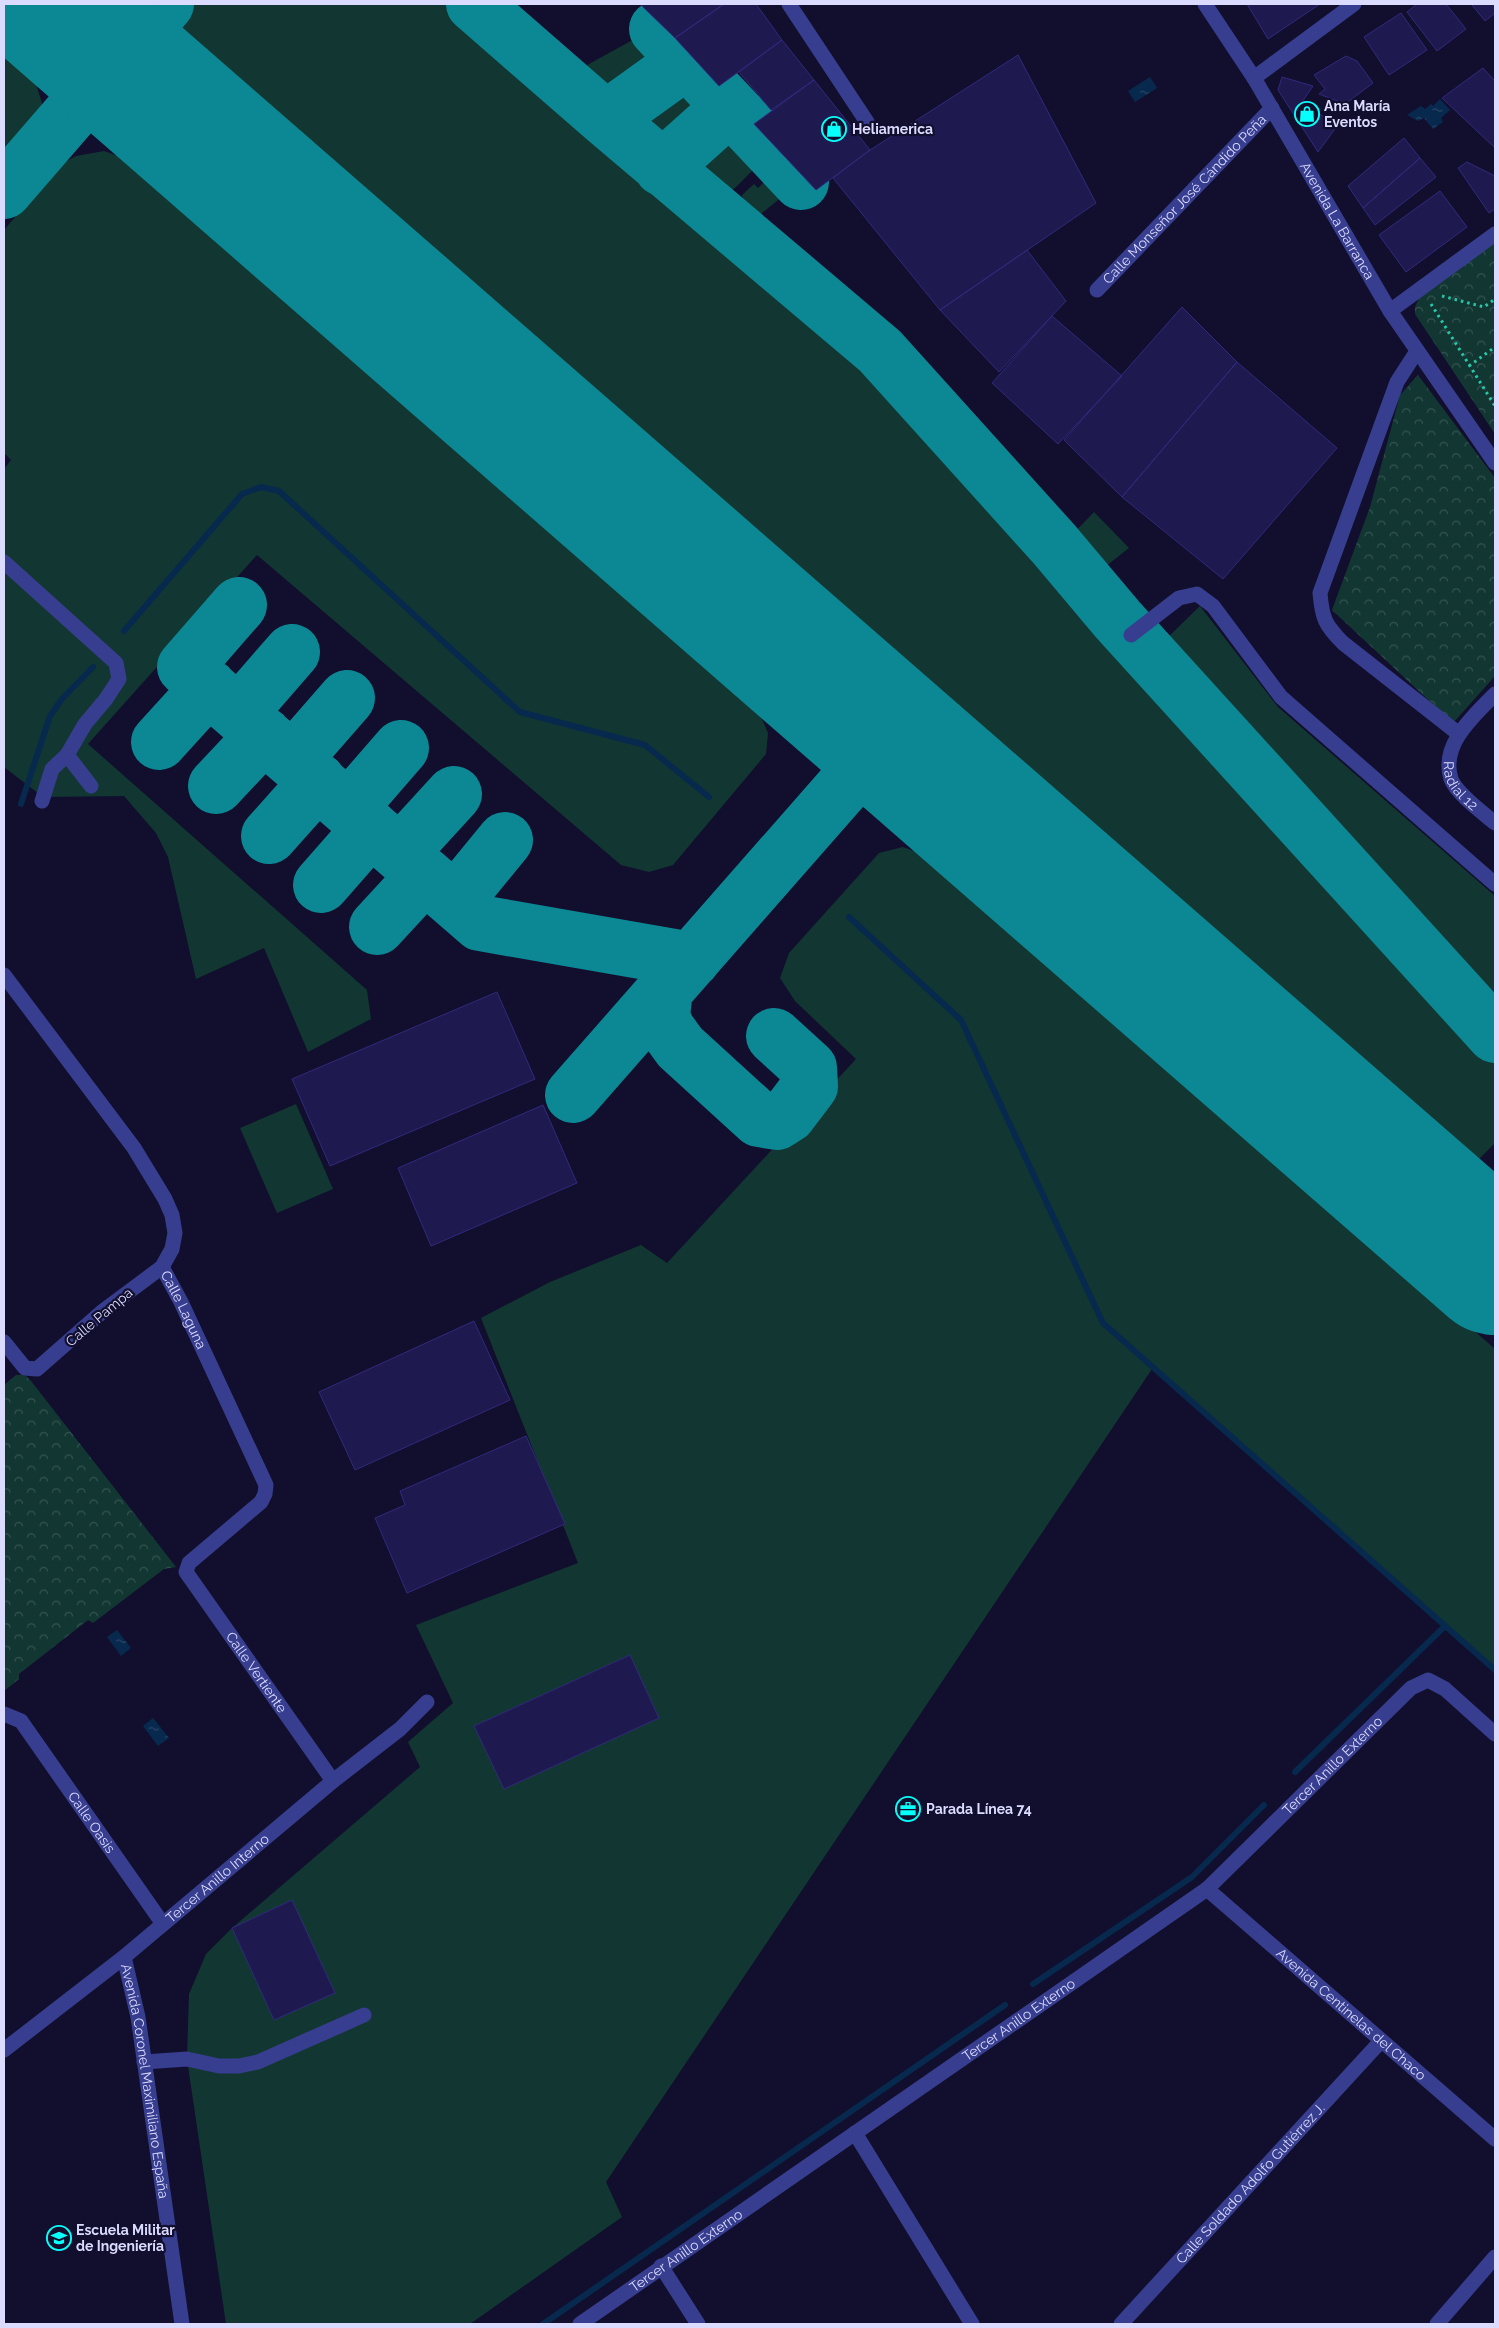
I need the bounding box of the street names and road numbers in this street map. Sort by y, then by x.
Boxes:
street label: Calle Monseñor José Cándido Peña [1099,111,1269,287]
street label: Avenida La Barranca [1297,159,1378,282]
street label: Radial 12 [1441,761,1481,814]
street label: Calle Laguna [158,1268,210,1351]
street label: Calle Pampa [62,1285,136,1349]
street label: Calle Vertiente [223,1629,290,1716]
street label: Tercer Anillo Externo [1279,1713,1385,1818]
street label: Calle Oasis [65,1788,119,1856]
street label: Tercer Anillo Interno [163,1830,272,1926]
street label: Avenida Centinelas del Chaco [1273,1945,1429,2083]
street label: Avenida Coronel Maximiliano España [118,1962,172,2200]
street label: Tercer Anillo Externo [959,1975,1078,2064]
street label: Calle Soldado Adolfo Gutiérrez J. [1173,2100,1328,2267]
street label: Tercer Anillo Externo [627,2206,745,2295]

